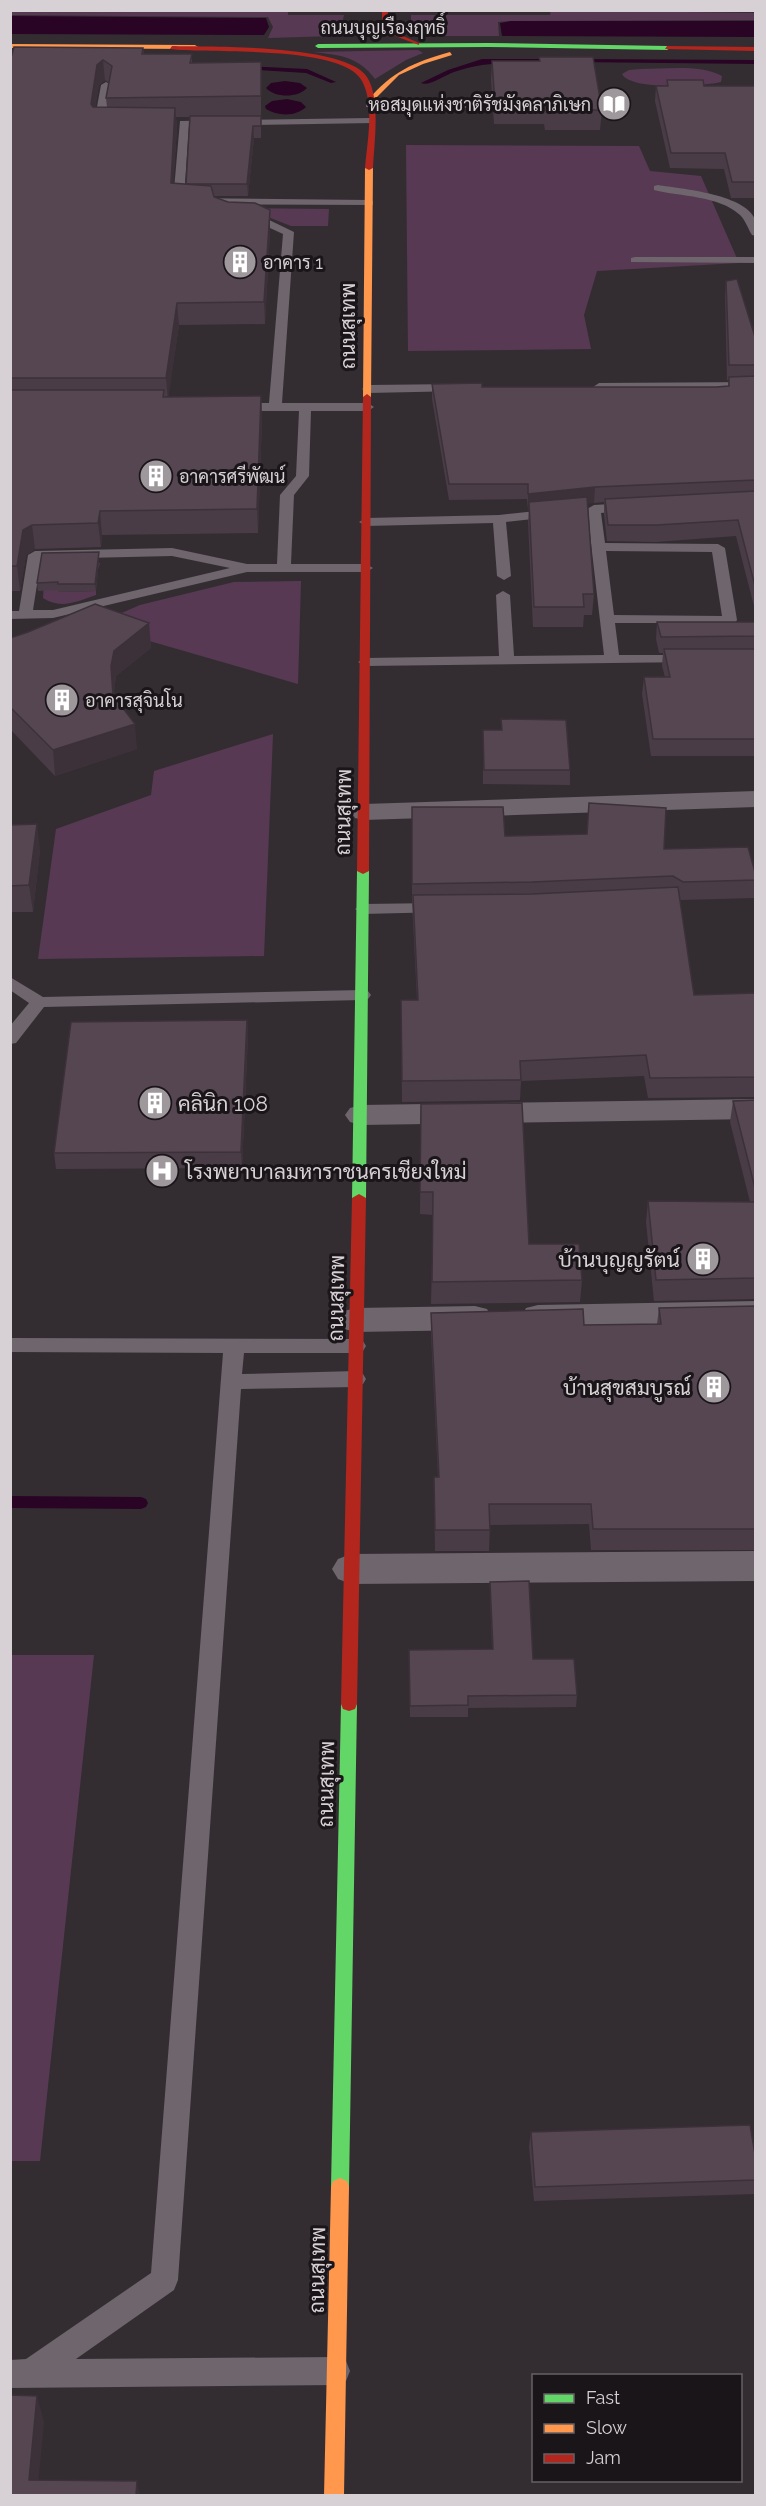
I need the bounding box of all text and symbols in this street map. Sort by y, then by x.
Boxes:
street label: ถนนบุญเรืองฤทธิ์ [320,11,446,40]
library icon: หอสมุดแห่งชาติรัชมังคลาภิเษก [596,86,632,122]
place label: หอสมุดแห่งชาติรัชมังคลาภิเษก [368,93,591,117]
building icon: อาคาร 1 [222,244,258,280]
place label: อาคาร 1 [263,252,323,273]
street label: ถนนสุเทพ [335,283,362,369]
building icon: อาคารศรีพัฒน์ [138,458,174,494]
place label: อาคารศรีพัฒน์ [179,464,286,487]
building icon: อาคารสุจินโน [44,682,80,718]
place label: อาคารสุจินโน [85,688,183,713]
street label: ถนนสุเทพ [330,769,358,856]
building icon: คลินิก 108 [137,1085,173,1121]
place label: คลินิก 108 [178,1091,268,1116]
hospital icon: โรงพยาบาลมหาราชนครเชียงใหม่ [144,1153,180,1189]
place label: โรงพยาบาลมหาราชนครเชียงใหม่ [184,1159,467,1184]
building icon: บ้านบุญญรัตน์ [685,1241,721,1277]
place label: บ้านบุญญรัตน์ [558,1246,680,1274]
street label: ถนนสุเทพ [323,1255,351,1342]
building icon: บ้านสุขสมบูรณ์ [696,1369,732,1405]
place label: บ้านสุขสมบูรณ์ [563,1374,691,1403]
street label: ถนนสุเทพ [313,1741,341,1828]
street label: ถนนสุเทพ [304,2227,332,2314]
legend [532,2374,742,2482]
text: Fast [586,2387,620,2408]
text: Slow [586,2417,627,2438]
text: Jam [586,2447,621,2468]

